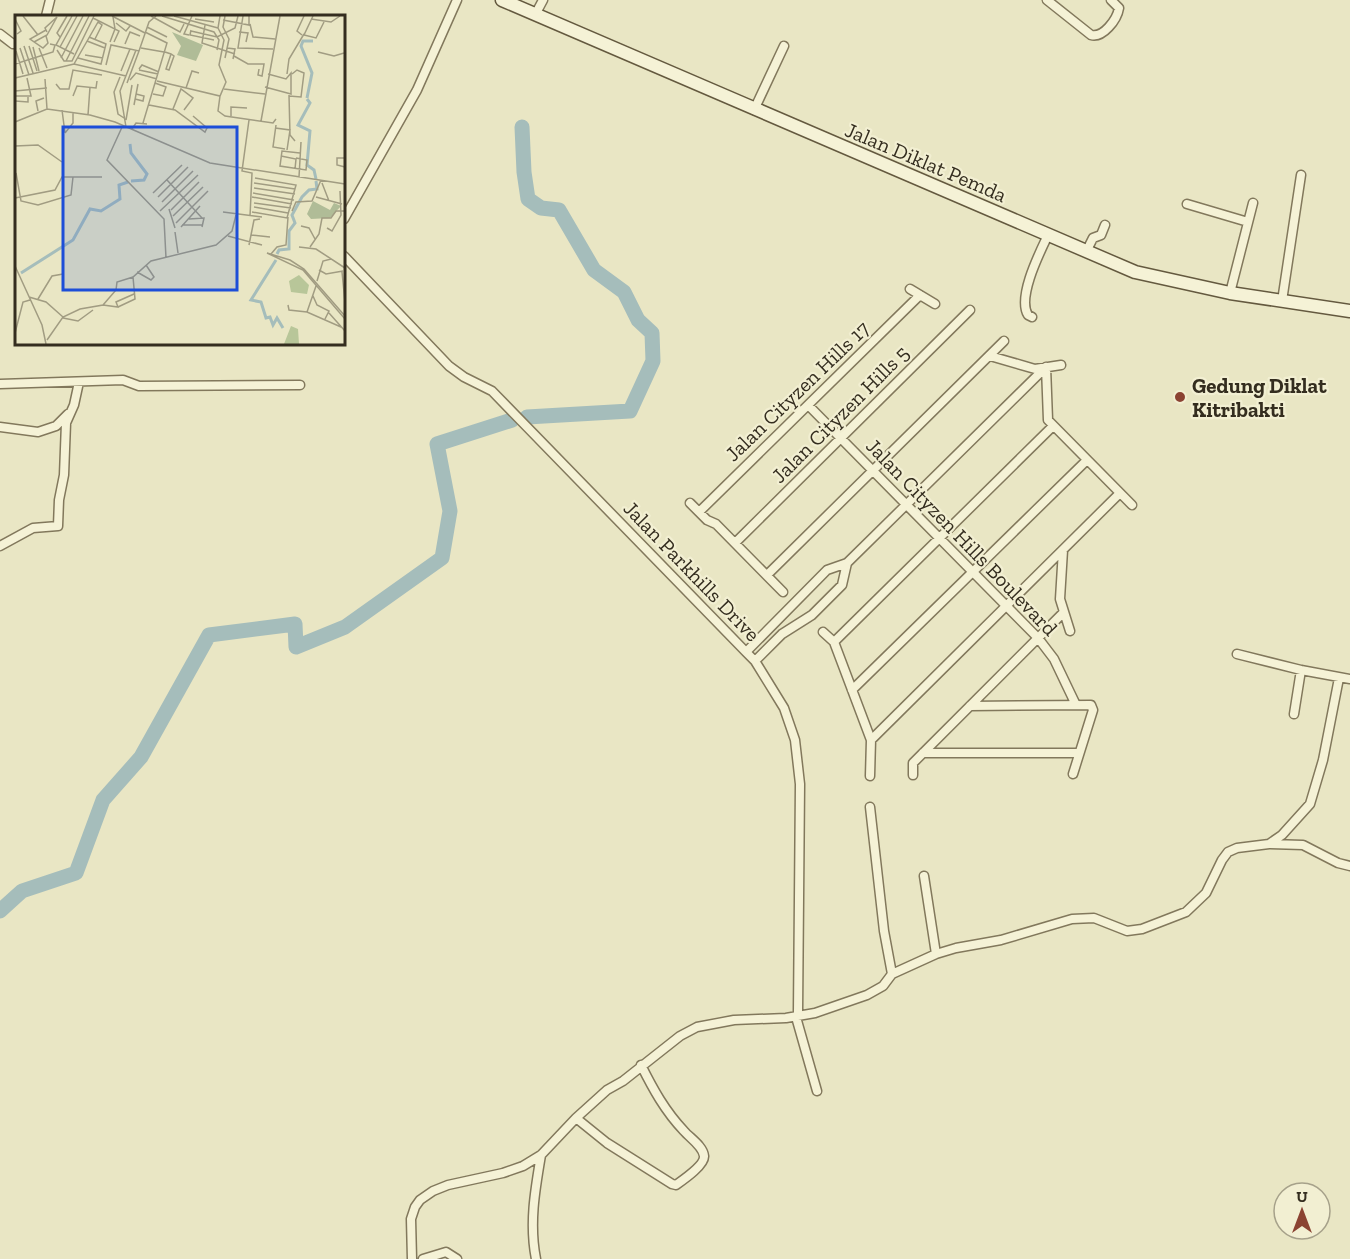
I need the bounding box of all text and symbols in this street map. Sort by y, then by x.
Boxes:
inset map [15,15,345,345]
street label: Jalan Diklat Pemda [842,117,1010,207]
street label: Jalan Cityzen Hills 17 [720,316,874,466]
street label: Jalan Cityzen Hills 5 [766,340,914,488]
place label: Gedung Diklat Kitribakti [1192,373,1327,422]
marker: Gedung Diklat Kitribakti [1173,390,1187,404]
street label: Jalan Cityzen Hills Boulevard [861,433,1063,641]
street label: Jalan Parkhills Drive [619,496,766,647]
north arrow [1272,1181,1332,1241]
text: U [1296,1187,1308,1206]

